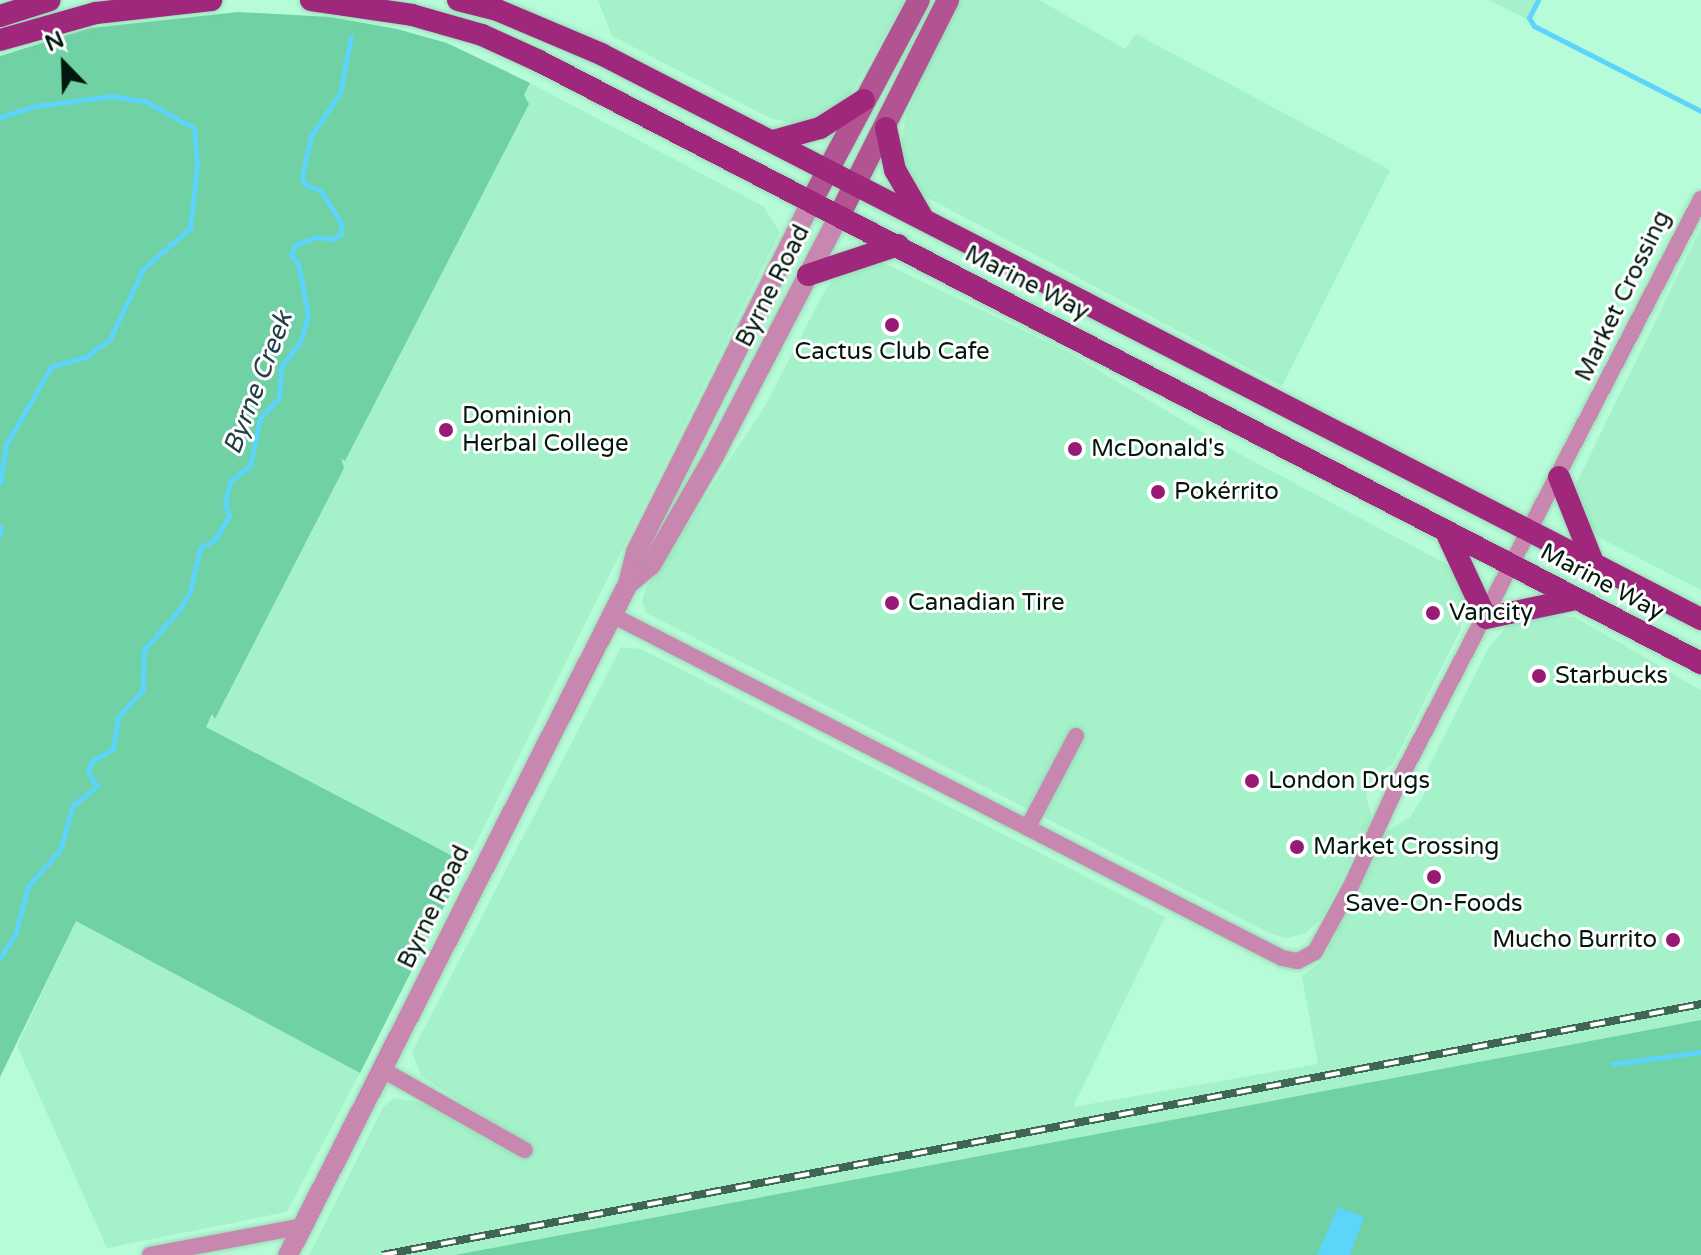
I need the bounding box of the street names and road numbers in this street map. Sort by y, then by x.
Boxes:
street label: Market Crossing [1569,206,1677,386]
street label: Byrne Road [730,220,816,352]
street label: Marine Way [960,239,1094,327]
street label: Marine Way [1535,537,1669,627]
street label: Byrne Road [392,841,476,973]

